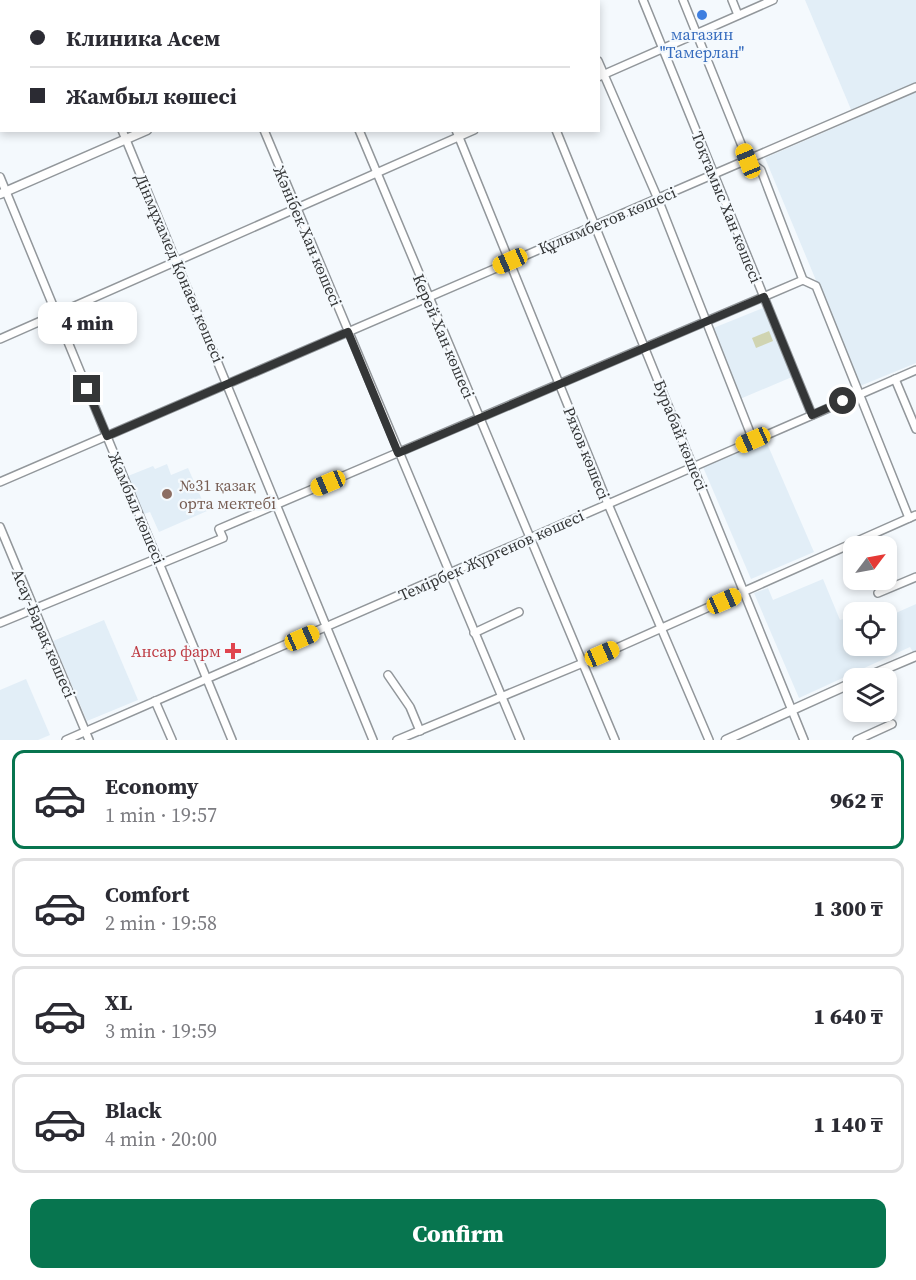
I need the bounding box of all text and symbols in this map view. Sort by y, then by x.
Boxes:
marker: магазин "Тамерлан" [695,8,709,22]
text: Клиника Асем [66,23,220,53]
place label: магазин "Тамерлан" [660,23,745,63]
text: Жамбыл көшесі [66,81,237,111]
street label: Тоқтамыс Хан көшесі [687,128,768,286]
car [733,141,763,181]
street label: Жәнібек Хан көшесі [268,162,348,310]
street label: Дінмұхамед Қонаев көшесі [130,170,230,366]
street label: Құлымбетов көшесі [535,181,679,259]
car [490,245,530,277]
street label: Керей Хан көшесі [408,270,480,402]
callout: 4 min [38,302,136,344]
text: 4 min [61,309,114,337]
route end [73,375,100,402]
street label: Бурабай көшесі [649,376,713,494]
route start [829,387,856,414]
street label: Ряхов көшесі [558,403,616,503]
car [733,424,773,456]
street label: Жамбыл көшесі [104,449,171,568]
car [308,468,348,498]
place label: №31 қазақ орта мектебі [179,474,276,514]
marker: №31 қазақ орта мектебі [160,487,174,501]
street label: Темірбек Жүргенов көшесі [395,504,587,606]
north arrow [843,536,897,590]
map controls [843,536,897,722]
street label: Асау-Барақ көшесі [7,565,81,701]
car [704,585,744,617]
button: locate [843,602,897,656]
car [282,622,322,654]
car [582,638,622,670]
place label: Ансар фарм [131,640,221,662]
marker: Ансар фарм [226,644,240,658]
button: layers [843,668,897,722]
text: Economy [105,771,199,801]
icon: car [33,773,87,827]
text: 962 ₸ [830,785,883,815]
text: 1 min · 19:57 [105,801,217,829]
text: Comfort [105,879,189,909]
icon: car [33,881,87,935]
text: 1 300 ₸ [813,893,883,923]
text: 2 min · 19:58 [105,909,217,937]
text: XL [105,987,132,1017]
icon: car [33,989,87,1043]
text: 1 640 ₸ [813,1001,883,1031]
text: 3 min · 19:59 [105,1017,217,1045]
text: Black [105,1095,162,1125]
icon: car [33,1097,87,1151]
text: 1 140 ₸ [813,1109,883,1139]
text: 4 min · 20:00 [105,1125,217,1153]
button: Confirm [30,1199,886,1268]

